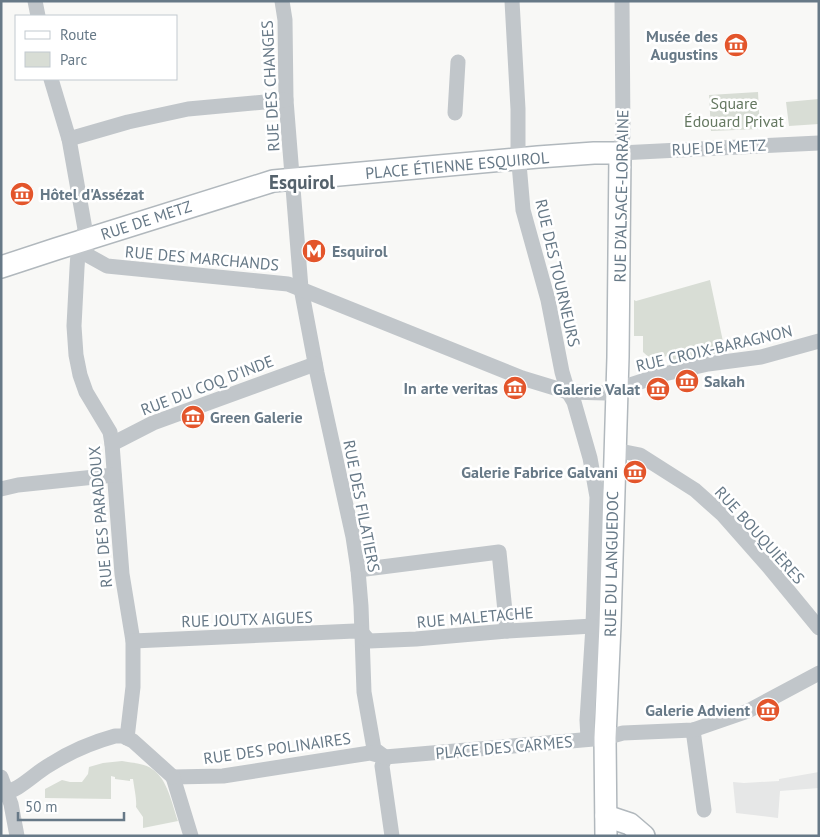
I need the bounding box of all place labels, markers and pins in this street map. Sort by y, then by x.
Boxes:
place label: Musée des Augustins [646,26,718,64]
museum icon: Musée des Augustins [723,32,749,58]
museum icon: Hôtel d'Assézat [9,181,35,207]
place label: Hôtel d'Assézat [40,184,145,204]
metro station icon: Esquirol [301,238,327,264]
place label: Esquirol [332,241,388,261]
museum icon: Sakah [674,368,700,394]
place label: Sakah [704,371,745,391]
museum icon: In arte veritas [502,375,528,401]
museum icon: Galerie Valat [645,376,671,402]
place label: In arte veritas [403,378,498,398]
place label: Galerie Valat [553,379,640,399]
museum icon: Green Galerie [180,404,206,430]
place label: Green Galerie [210,407,303,427]
museum icon: Galerie Fabrice Galvani [622,459,648,485]
place label: Galerie Fabrice Galvani [461,462,618,482]
museum icon: Galerie Advient [755,697,781,723]
place label: Galerie Advient [645,700,750,720]

